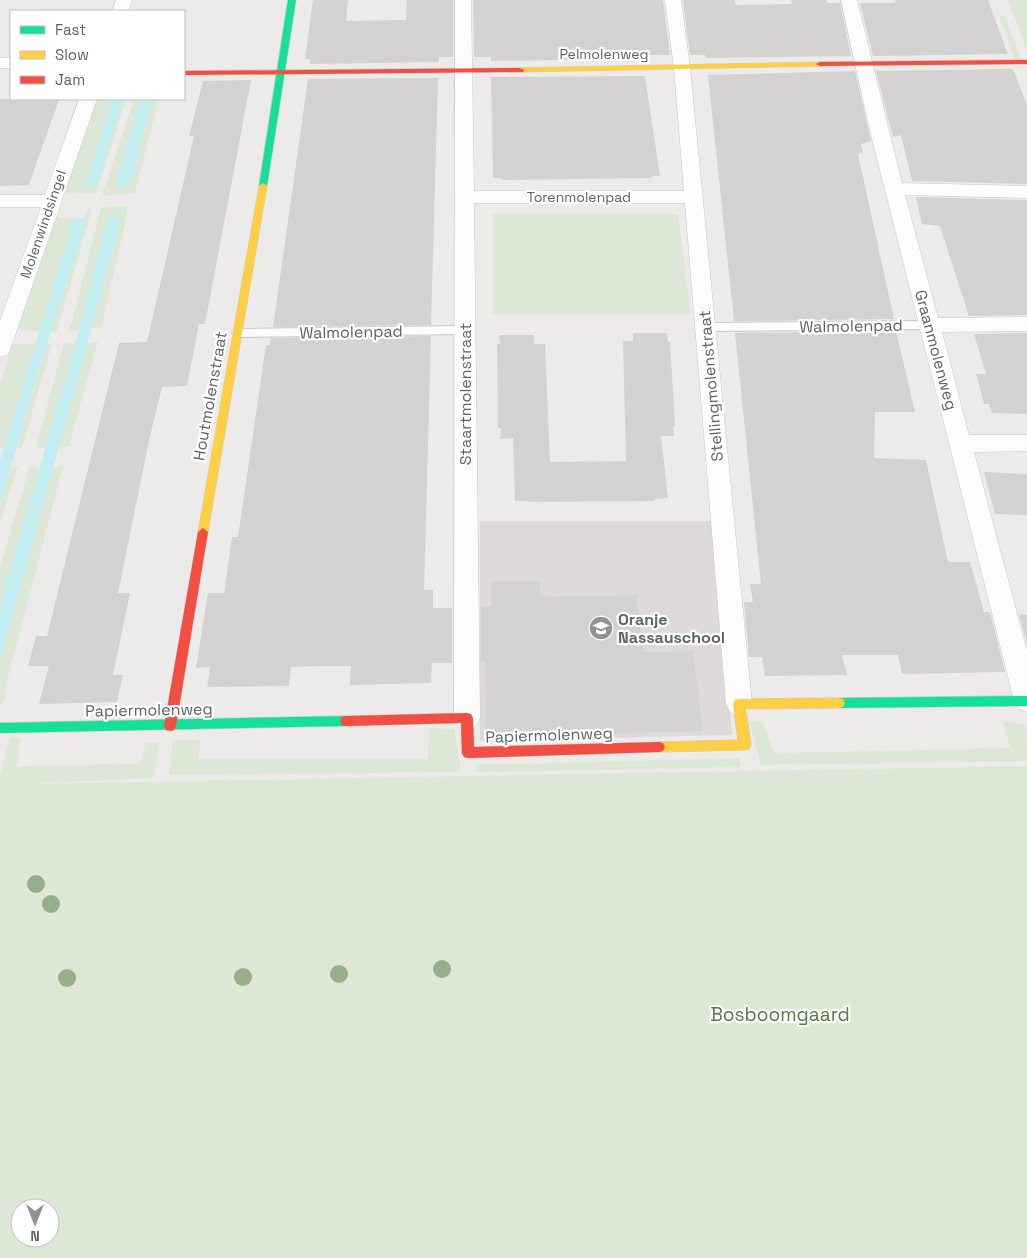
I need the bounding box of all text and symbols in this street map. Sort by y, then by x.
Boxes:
legend [10,10,185,100]
text: Fast [55,20,86,39]
text: Slow [55,45,89,64]
street label: Pelmolenweg [559,45,649,63]
text: Jam [55,70,85,89]
street label: Molenwindsingel [16,167,70,281]
street label: Torenmolenpad [527,188,631,206]
street label: Graanmolenweg [910,288,962,412]
street label: Stellingmolenstraat [694,310,728,462]
street label: Walmolenpad [799,315,903,337]
street label: Walmolenpad [299,321,403,343]
street label: Staartmolenstraat [455,323,476,465]
street label: Houtmolenstraat [188,330,232,462]
place label: Oranje Nassauschool [618,609,725,648]
school or university icon: Oranje Nassauschool [588,615,614,641]
street label: Papiermolenweg [85,698,213,722]
street label: Papiermolenweg [485,722,613,748]
park label: Bosboomgaard [710,1002,850,1027]
north arrow [10,1198,60,1248]
text: N [30,1227,40,1245]

